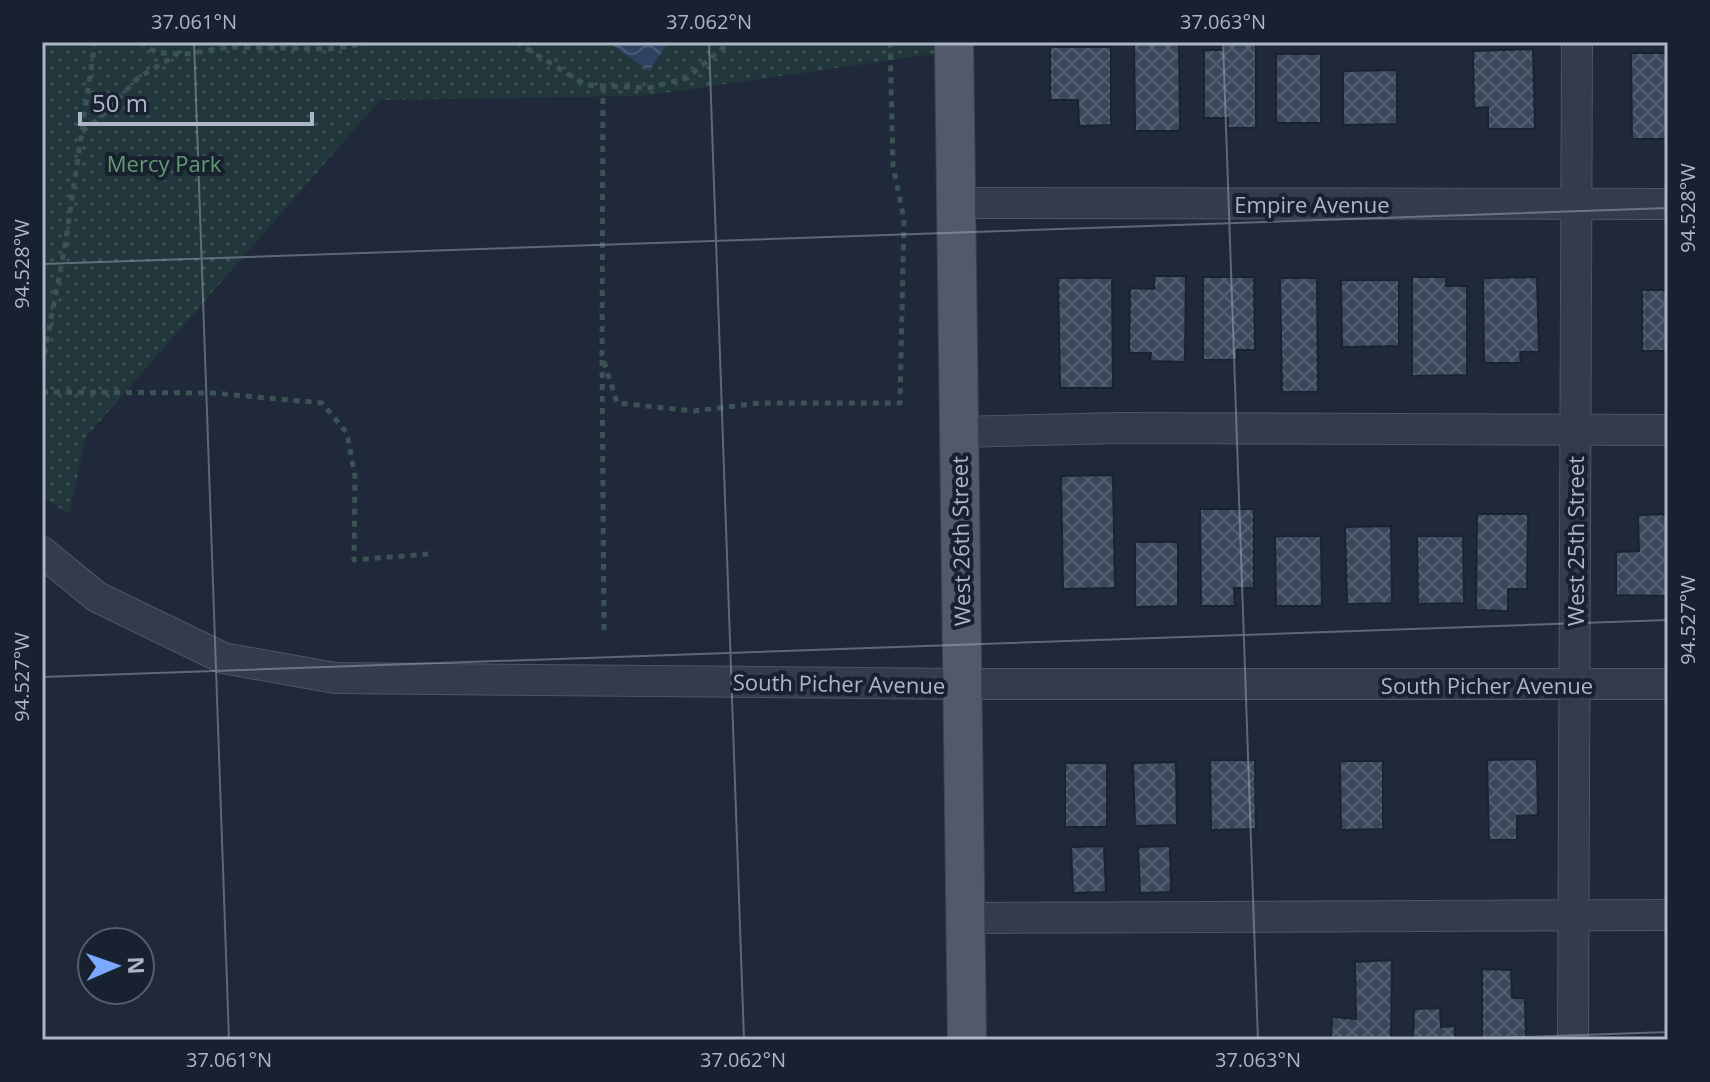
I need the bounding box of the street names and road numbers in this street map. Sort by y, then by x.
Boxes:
street label: Empire Avenue [1234,189,1390,219]
street label: West 26th Street [944,455,976,626]
street label: West 25th Street [1560,456,1590,626]
street label: South Picher Avenue [733,666,945,700]
street label: South Picher Avenue [1381,670,1593,700]

